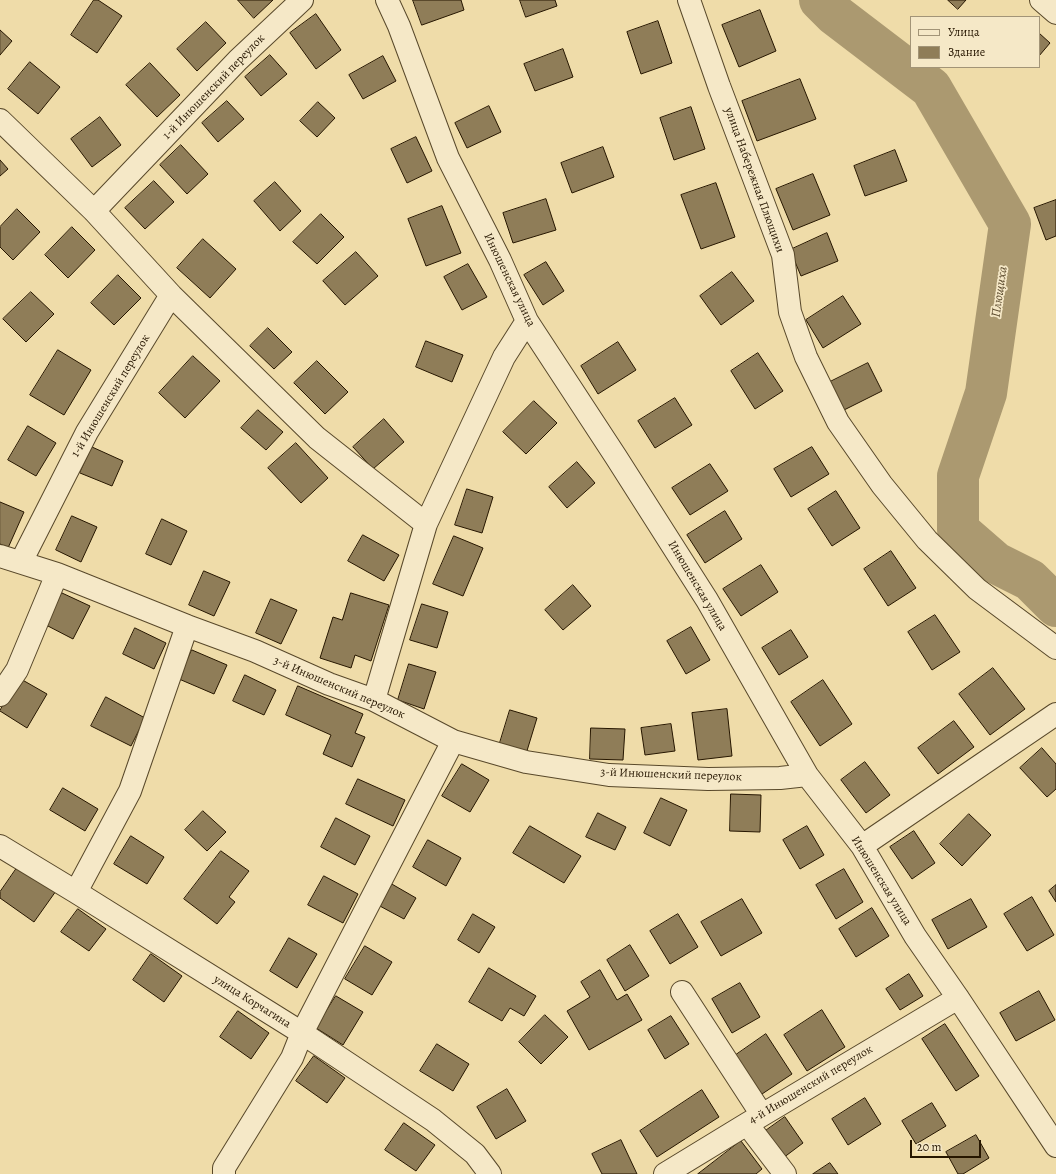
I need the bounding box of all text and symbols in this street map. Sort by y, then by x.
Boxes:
legend [910,16,1040,68]
text: Улица [948,24,979,40]
street label: 1-й Инюшенский переулок [160,31,268,143]
text: Здание [948,44,985,60]
street label: улица Набережная Плющихи [721,105,787,255]
street label: Инюшенская улица [480,231,538,329]
water label: Плющиха [989,266,1011,318]
street label: 1-й Инюшенский переулок [69,332,153,460]
street label: Инюшенская улица [664,538,730,634]
street label: 3-й Инюшенский переулок [271,654,407,722]
street label: 3-й Инюшенский переулок [600,765,742,785]
street label: Инюшенская улица [848,834,914,928]
street label: улица Корчагина [211,972,293,1032]
street label: 4-й Инюшенский переулок [746,1042,876,1128]
scale bar [912,1132,983,1158]
text: 20 m [917,1139,941,1155]

